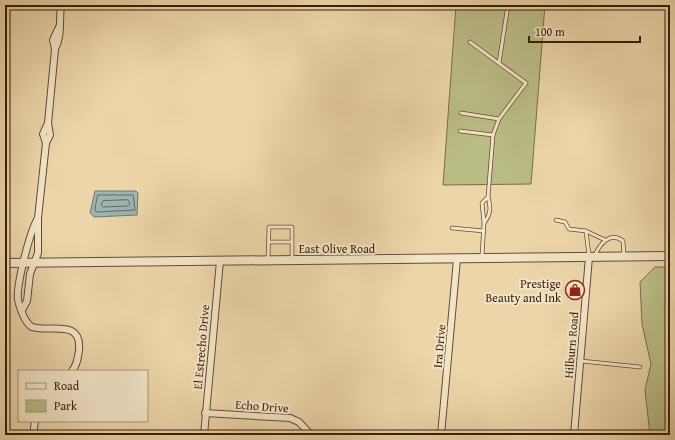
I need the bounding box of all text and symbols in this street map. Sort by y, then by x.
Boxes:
scale bar [529,18,640,44]
text: 100 m [535,23,565,40]
street label: East Olive Road [299,240,376,257]
place label: Prestige Beauty and Ink [486,275,562,306]
shop icon: Prestige Beauty and Ink [564,279,586,301]
street label: El Estrecho Drive [189,304,213,390]
street label: Hilburn Road [560,310,582,379]
street label: Ira Drive [429,323,449,369]
legend [18,370,148,422]
text: Road [54,377,80,394]
street label: Echo Drive [235,396,290,416]
text: Park [54,397,78,414]

